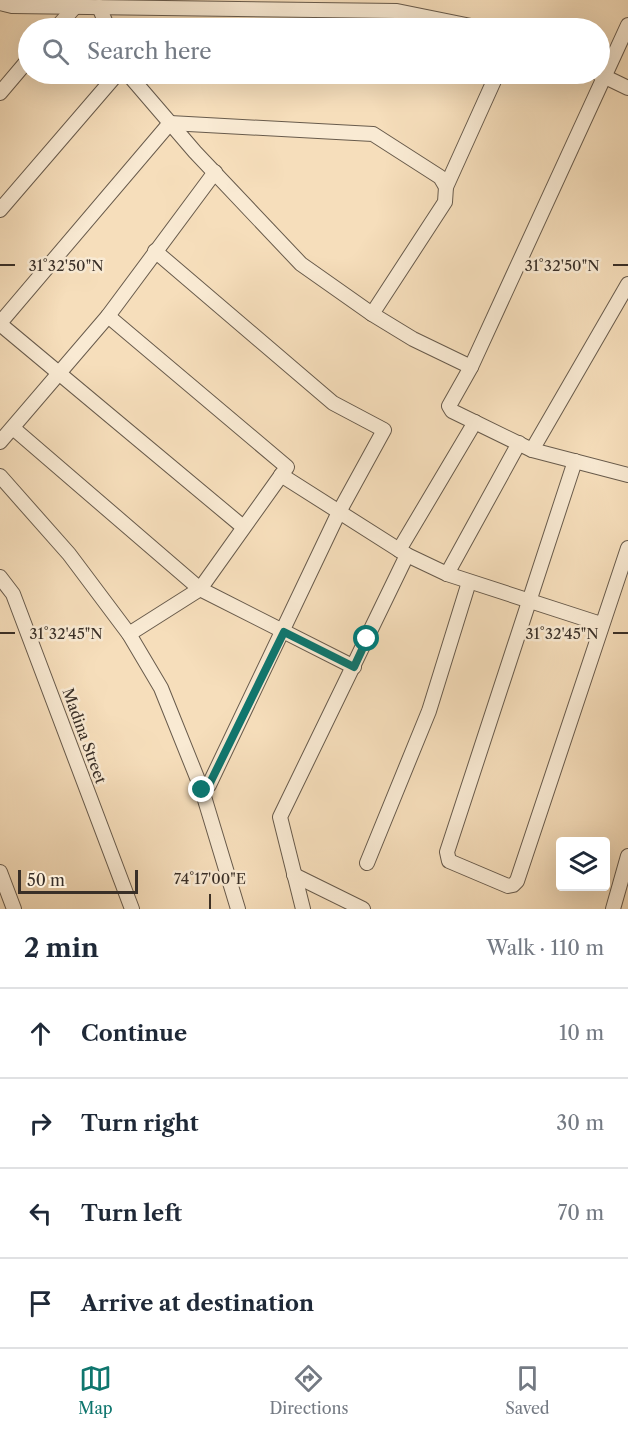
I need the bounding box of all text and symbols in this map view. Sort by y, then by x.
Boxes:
search box [18,18,610,84]
icon: search [39,35,72,68]
text: Search here [87,38,212,65]
text: 31°32'50"N [28,256,104,275]
text: 31°32'50"N [524,256,600,275]
text: 31°32'45"N [29,624,103,643]
text: 31°32'45"N [525,624,599,643]
route start [353,625,379,651]
street label: Madina Street [58,685,111,787]
route end [188,776,214,802]
map controls [556,837,610,891]
button: layers [556,837,610,891]
scale bar [18,867,138,894]
text: 74°17'00"E [174,869,246,888]
text: 50 m [27,870,65,890]
text: 2 min [24,932,99,964]
text: Walk · 110 m [487,936,604,960]
icon: ahead [24,1017,57,1050]
text: Continue [81,1020,187,1047]
text: 10 m [559,1021,604,1045]
icon: right [24,1107,57,1140]
text: Turn right [81,1110,199,1137]
text: 30 m [556,1111,604,1135]
icon: left [24,1197,57,1230]
text: Turn left [81,1200,182,1227]
text: 70 m [558,1201,604,1225]
icon: arrive [24,1287,57,1320]
text: Arrive at destination [81,1290,314,1317]
tab: Map [78,1362,113,1418]
tab: Directions [269,1362,348,1418]
tab: Saved [505,1362,550,1418]

